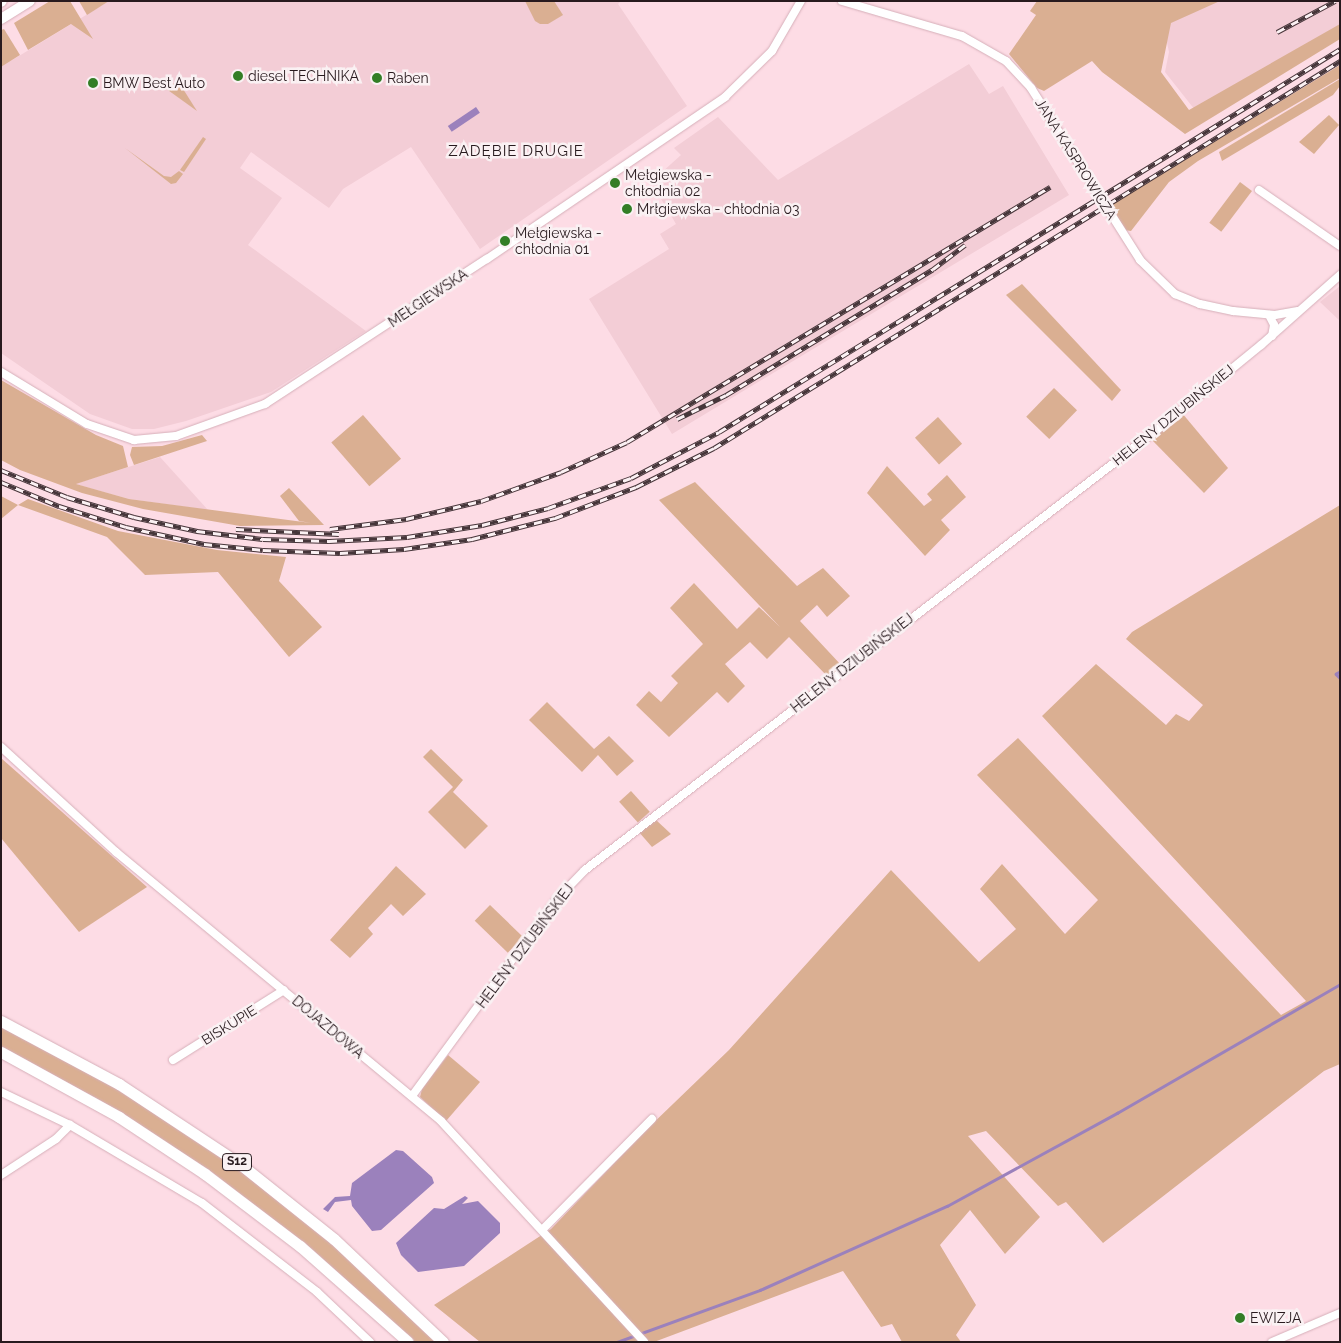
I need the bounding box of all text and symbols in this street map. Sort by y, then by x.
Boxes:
place label: diesel TECHNIKA [248,68,360,84]
marker: diesel TECHNIKA [232,70,244,82]
place label: Raben [387,70,429,86]
marker: Raben [371,72,383,84]
place label: BMW Best Auto [103,75,206,91]
marker: BMW Best Auto [87,77,99,89]
street label: JANA KASPROWICZA [1032,95,1120,223]
district label: ZADĘBIE DRUGIE [446,143,586,161]
place label: Mełgiewska - chłodnia 02 [625,167,712,200]
marker: Mełgiewska - chłodnia 02 [609,177,621,189]
place label: Mrłgiewska - chłodnia 03 [637,201,799,217]
marker: Mrłgiewska - chłodnia 03 [621,203,633,215]
place label: Mełgiewska - chłodnia 01 [515,225,602,258]
marker: Mełgiewska - chłodnia 01 [499,235,511,247]
street label: MEŁGIEWSKA [385,265,471,331]
street label: HELENY DZIUBIŃSKIEJ [1109,361,1237,469]
street label: HELENY DZIUBIŃSKIEJ [787,610,917,716]
street label: HELENY DZIUBIŃSKIEJ [473,880,577,1012]
street label: DOJAZDOWA [289,992,367,1062]
street label: BISKUPIE [198,1002,260,1048]
road number: S12 [221,1152,253,1172]
place label: EWIZJA [1250,1310,1301,1326]
marker: EWIZJA [1234,1312,1246,1324]

